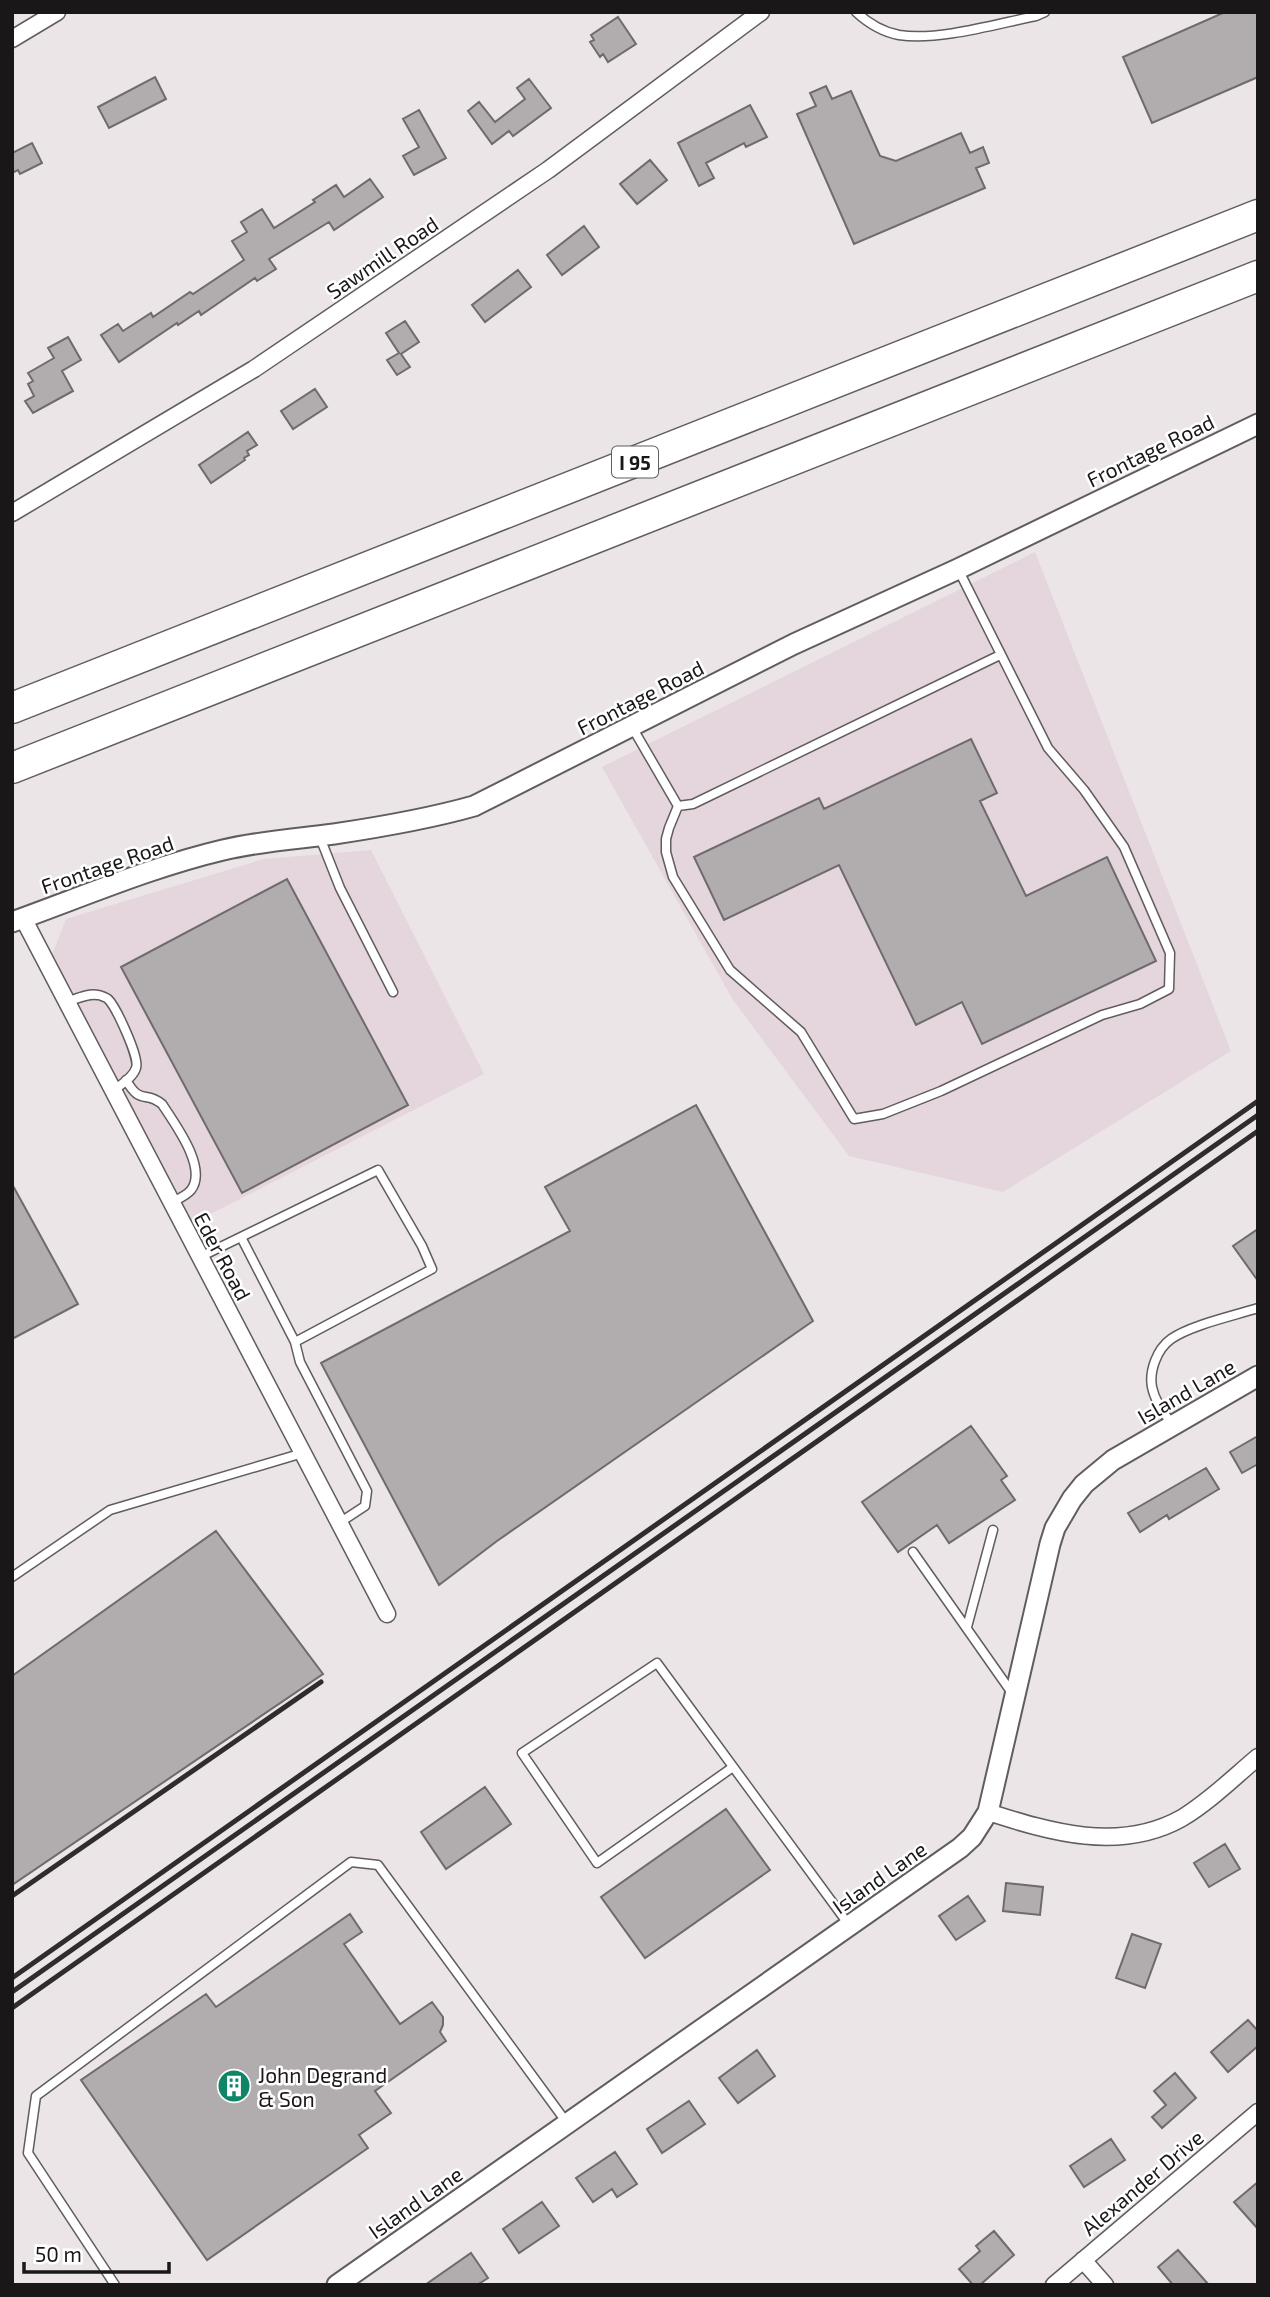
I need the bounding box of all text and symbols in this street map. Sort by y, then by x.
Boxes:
street label: Sawmill Road [321,211,443,303]
street label: Frontage Road [1082,408,1218,492]
road number: I 95 [612,446,658,477]
street label: Frontage Road [573,654,707,740]
street label: Frontage Road [37,830,177,898]
street label: Eder Road [189,1208,257,1304]
street label: Island Lane [1133,1353,1239,1429]
street label: Island Lane [827,1836,931,1918]
place label: John Degrand & Son [258,2062,387,2111]
building icon: John Degrand & Son [215,2067,253,2105]
street label: Alexander Drive [1076,2124,1208,2240]
street label: Island Lane [363,2161,467,2243]
scale bar [24,2230,170,2274]
text: 50 m [35,2241,82,2266]

